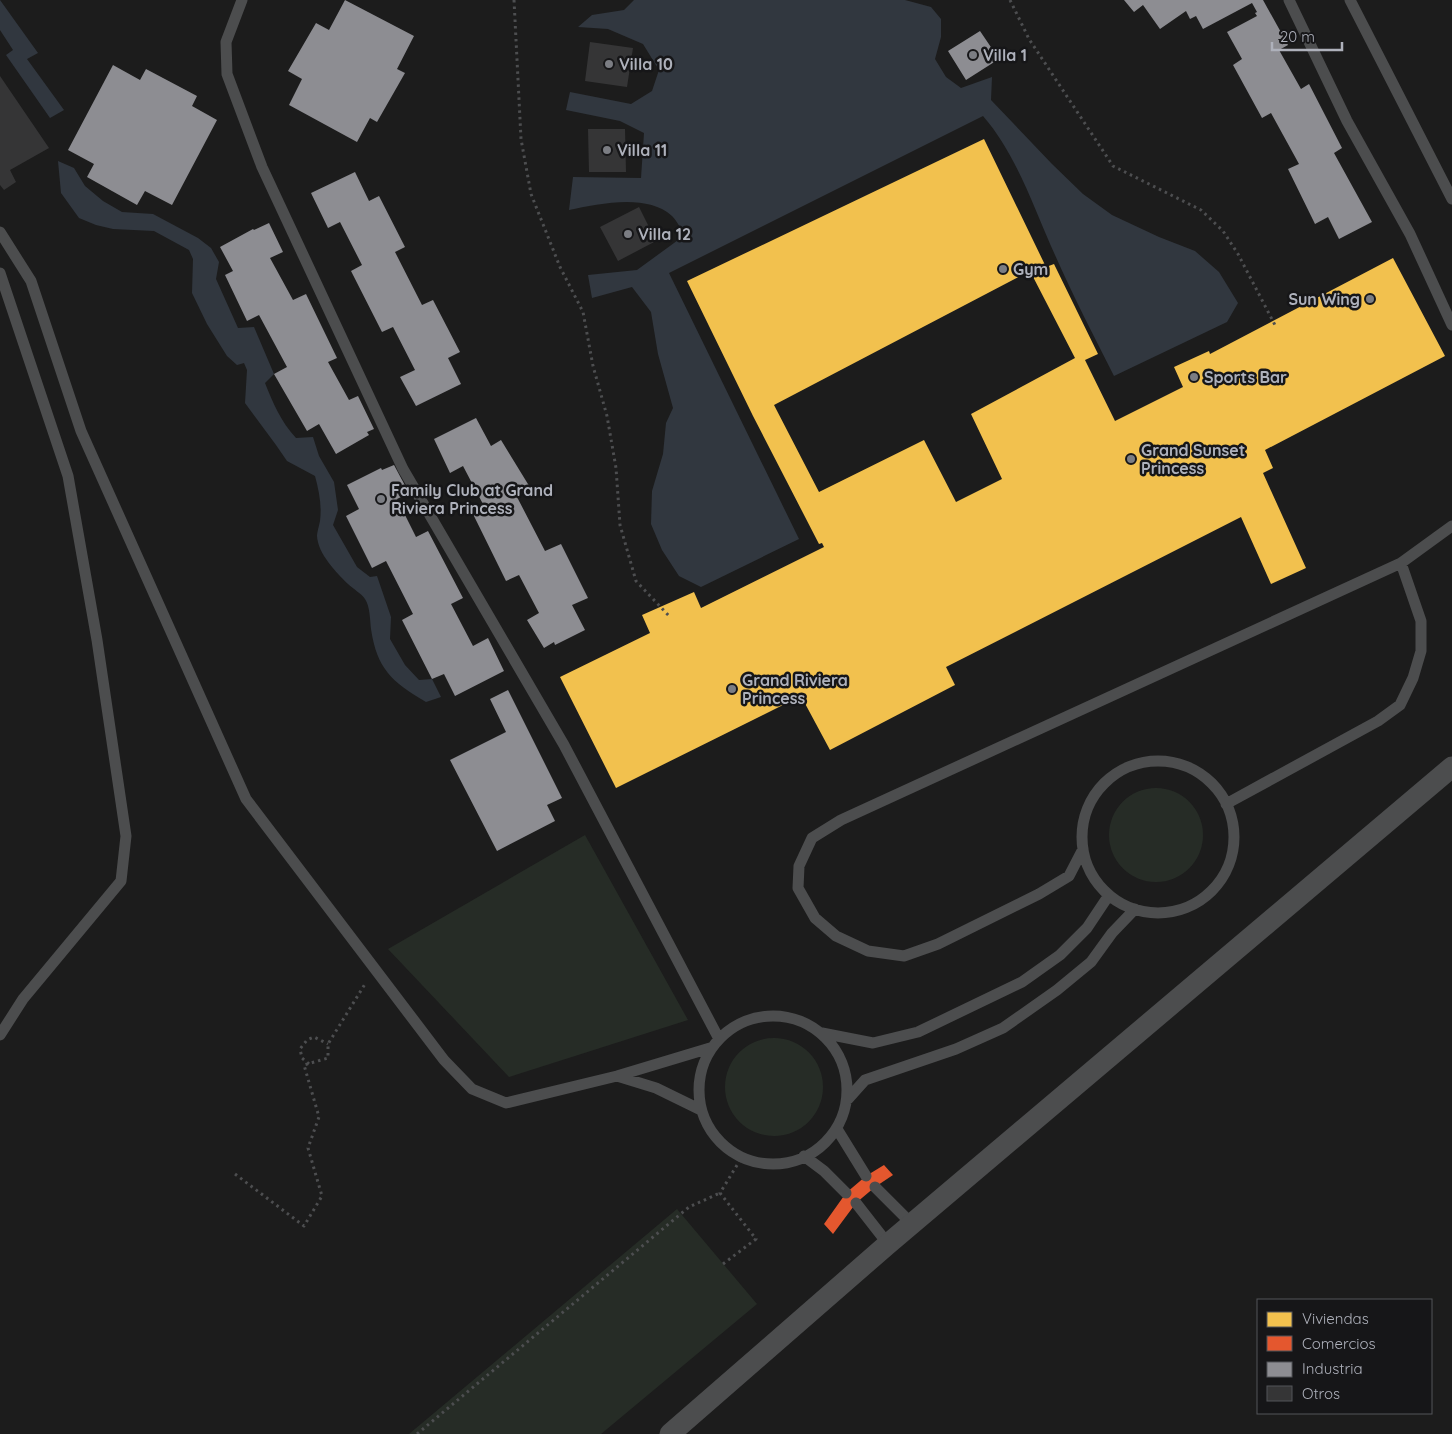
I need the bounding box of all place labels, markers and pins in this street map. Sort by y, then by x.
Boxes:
place label: Villa 1 [983,45,1027,65]
marker: Villa 1 [967,49,979,61]
place label: Villa 10 [619,54,673,74]
marker: Villa 10 [603,58,615,70]
place label: Villa 11 [617,140,667,160]
marker: Villa 11 [601,144,613,156]
place label: Villa 12 [638,224,691,244]
marker: Villa 12 [622,228,634,240]
place label: Gym [1013,259,1048,279]
marker: Gym [997,263,1009,275]
place label: Sun Wing [1288,289,1360,309]
marker: Sun Wing [1364,293,1376,305]
place label: Sports Bar [1204,367,1287,387]
marker: Sports Bar [1188,371,1200,383]
place label: Grand Sunset Princess [1141,440,1245,478]
marker: Grand Sunset Princess [1125,453,1137,465]
place label: Family Club at Grand Riviera Princess [391,480,553,518]
marker: Family Club at Grand Riviera Princess [375,493,387,505]
place label: Grand Riviera Princess [742,670,848,708]
marker: Grand Riviera Princess [726,683,738,695]

